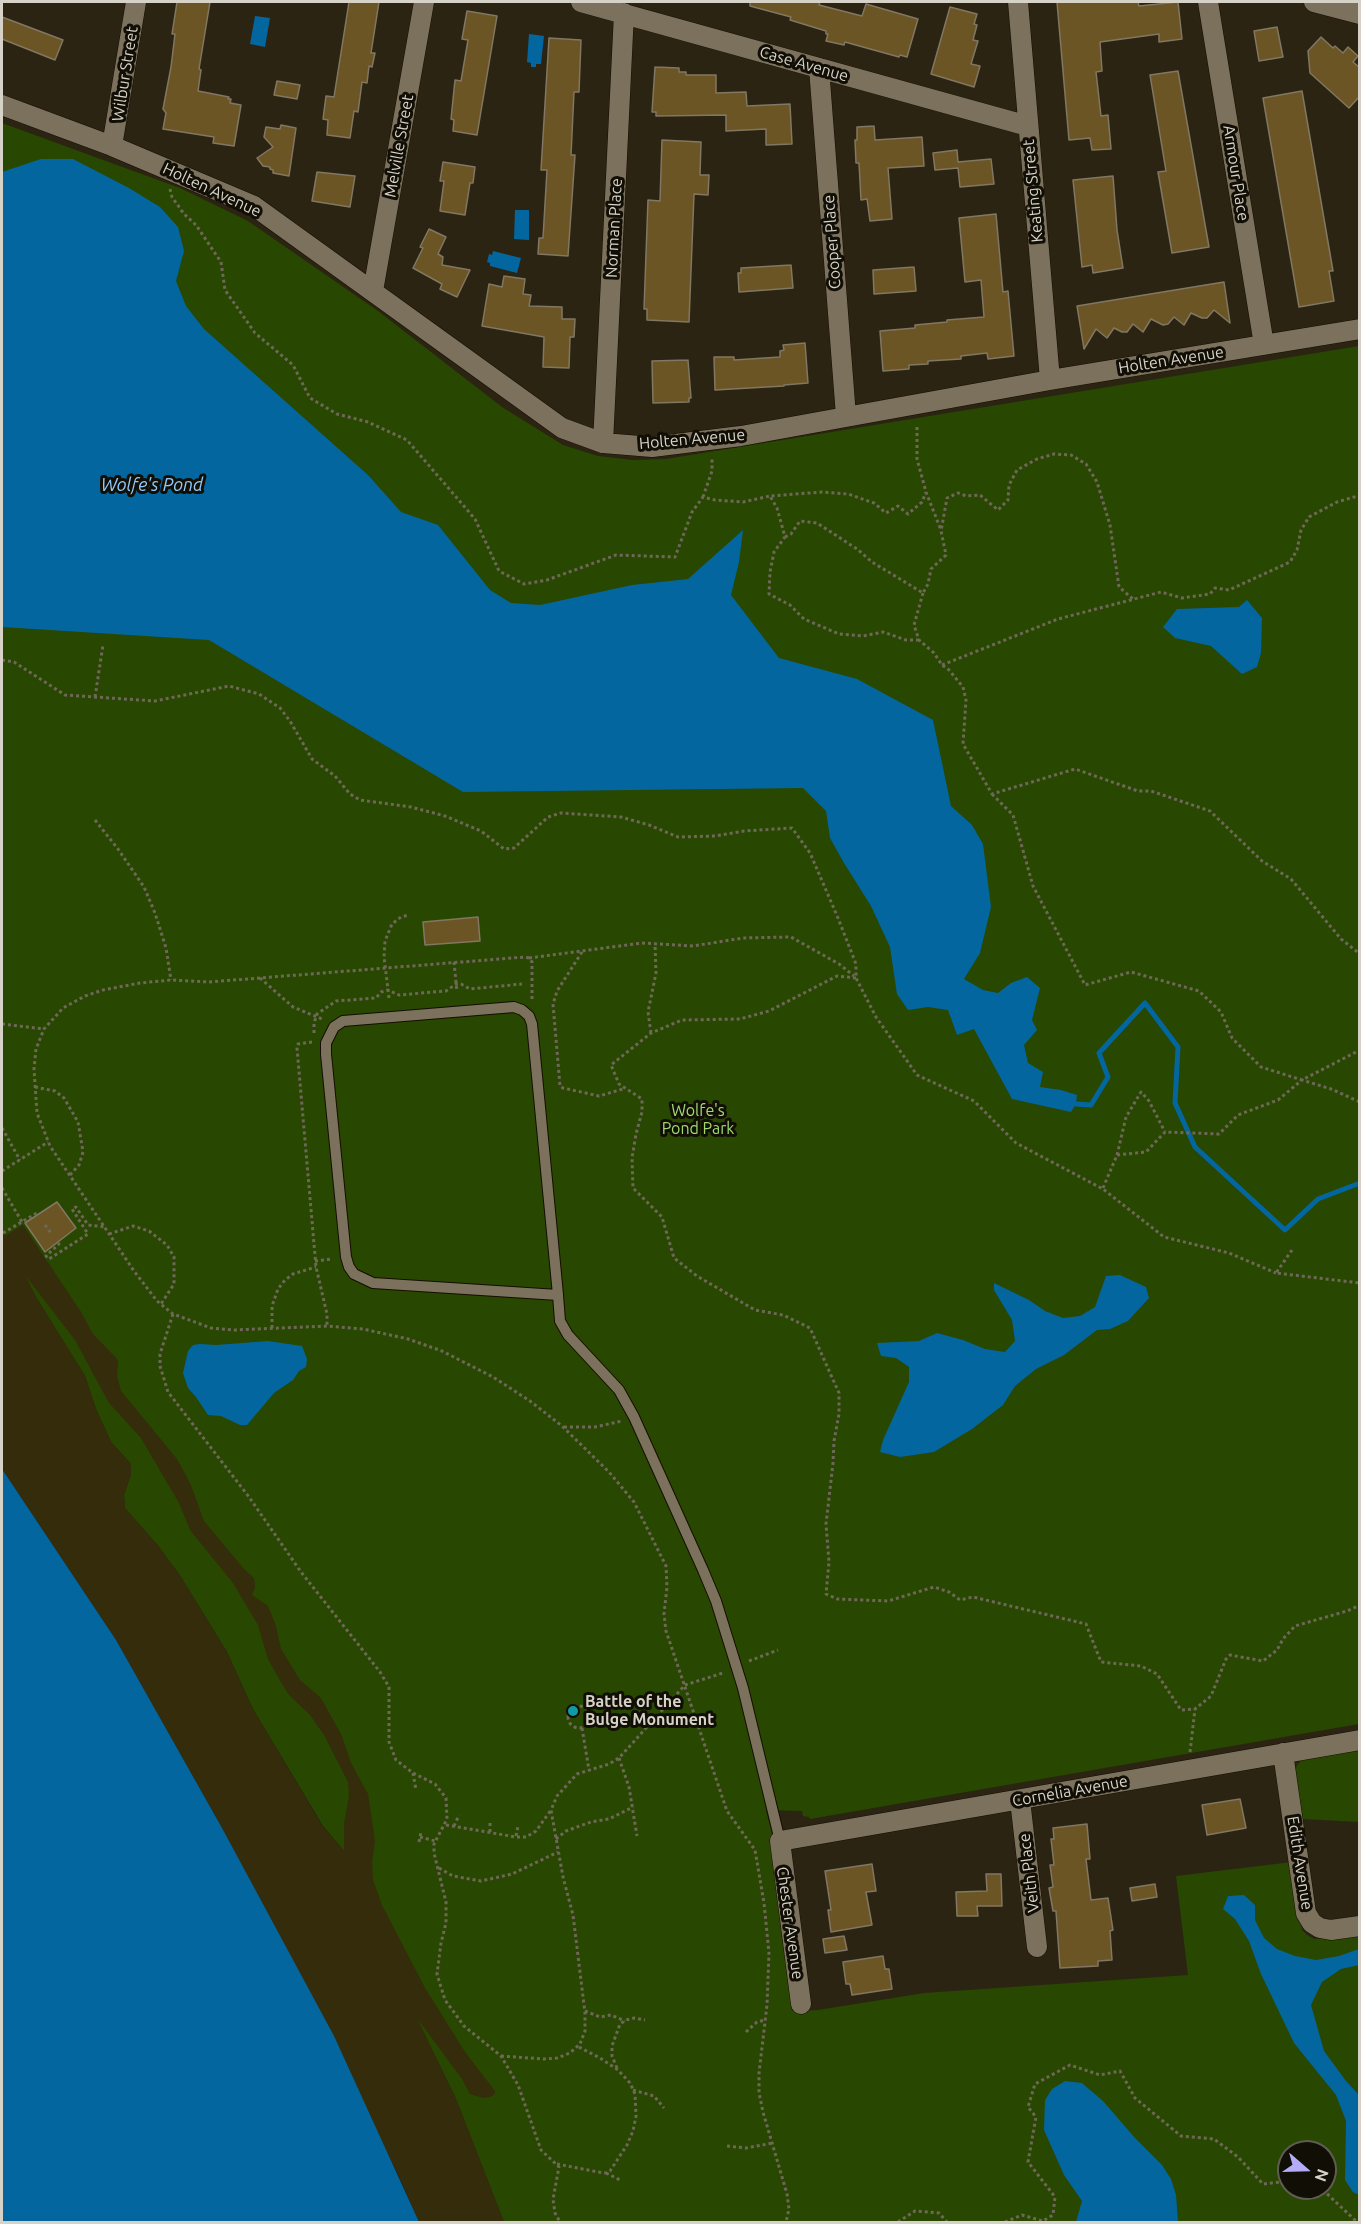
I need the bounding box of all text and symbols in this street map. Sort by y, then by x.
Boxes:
street label: Wilbur Street [108,25,142,123]
street label: Case Avenue [757,42,851,86]
street label: Melville Street [381,93,417,199]
street label: Armour Place [1219,124,1253,222]
street label: Keating Street [1019,139,1047,243]
street label: Holten Avenue [160,159,264,221]
street label: Norman Place [602,178,626,278]
street label: Cooper Place [819,194,845,290]
street label: Holten Avenue [1117,342,1225,378]
street label: Holten Avenue [638,425,746,453]
water label: Wolfe's Pond [101,474,203,496]
park label: Wolfe's Pond Park [662,1101,734,1139]
place label: Battle of the Bulge Monument [585,1692,714,1730]
marker: Battle of the Bulge Monument [566,1704,580,1718]
street label: Cornelia Avenue [1011,1771,1129,1811]
street label: Edith Avenue [1283,1815,1317,1911]
street label: Veith Place [1015,1832,1043,1914]
street label: Chester Avenue [773,1865,807,1981]
north arrow [1277,2140,1337,2200]
text: N [1312,2167,1333,2184]

